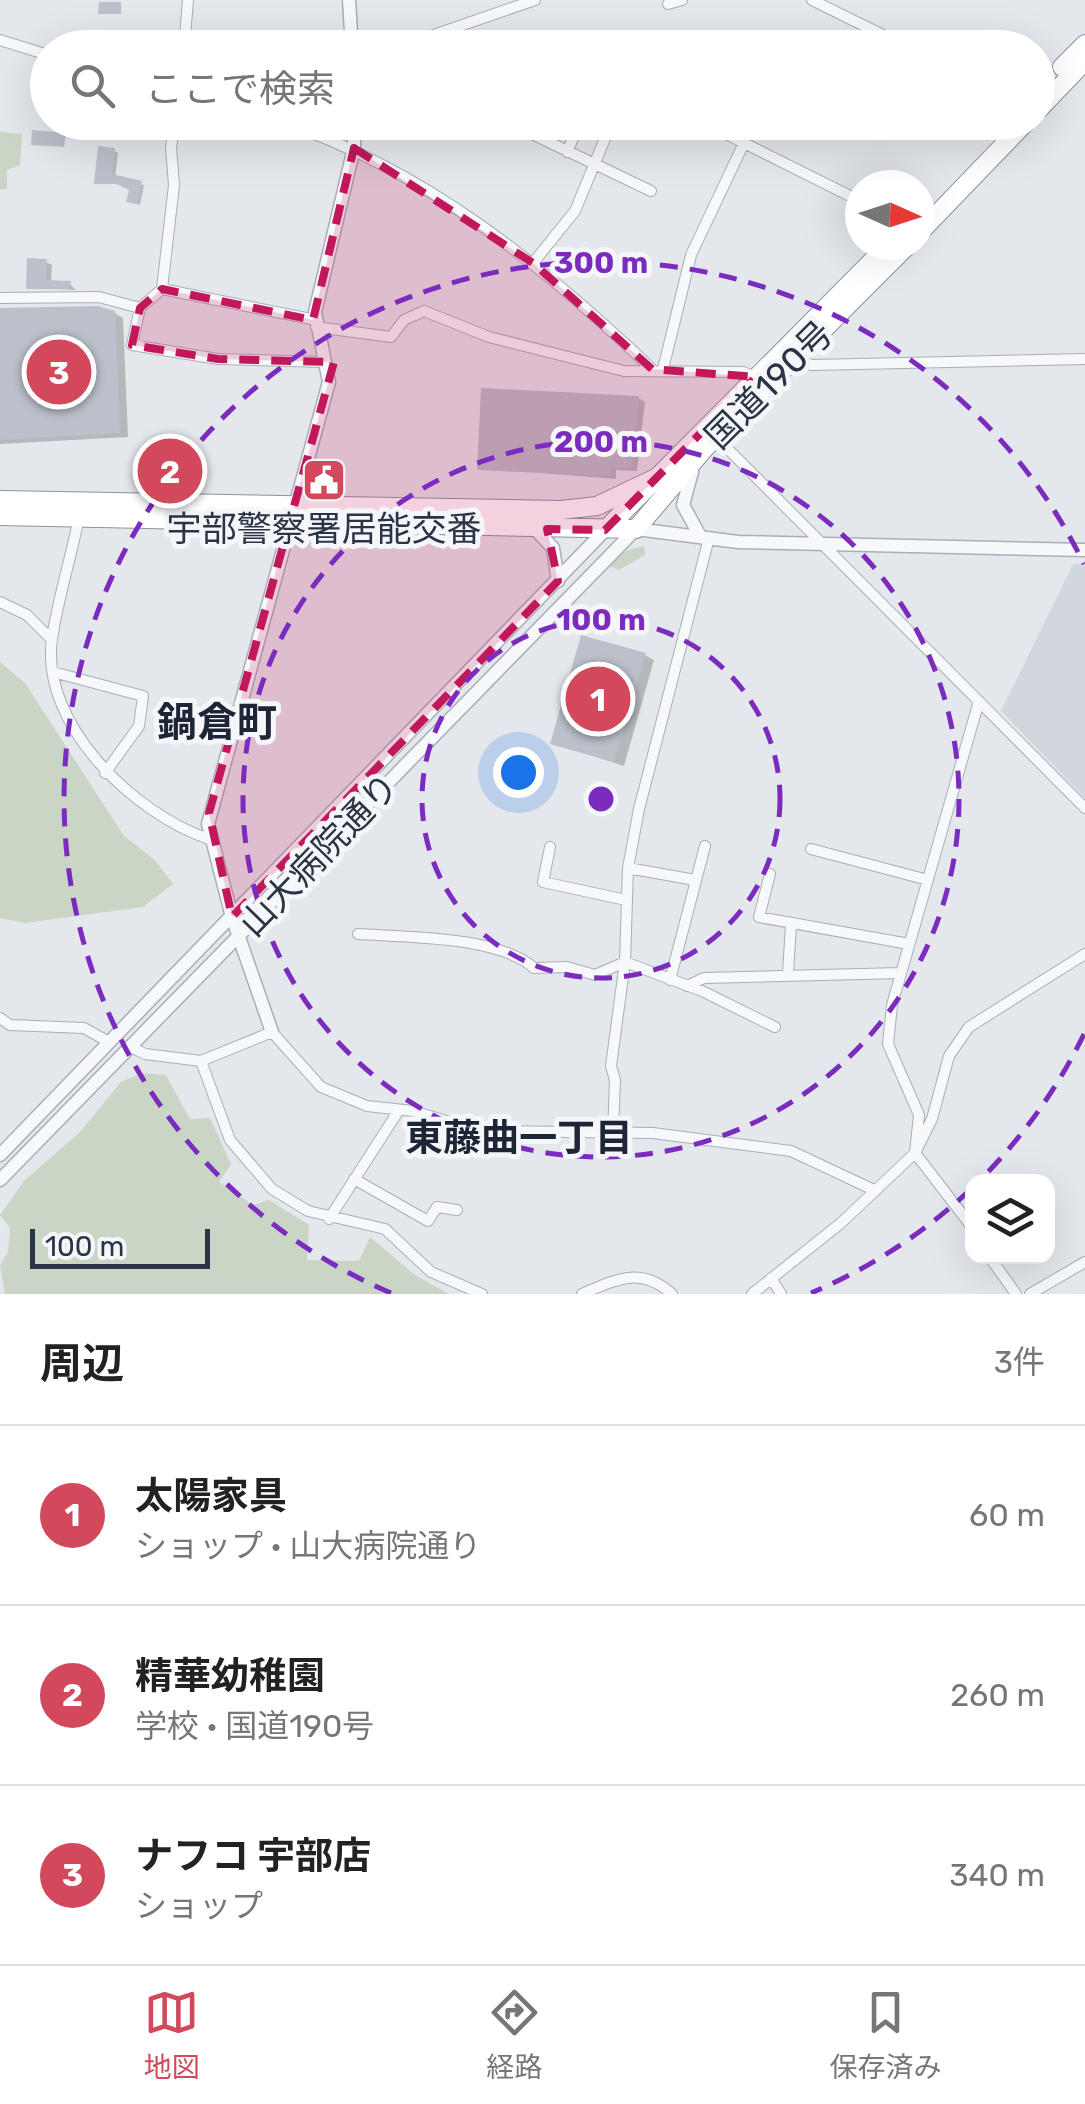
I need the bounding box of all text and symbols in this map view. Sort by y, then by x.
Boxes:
search box [30,30,1055,140]
icon: search [65,58,120,113]
text: ここで検索 [145,66,335,112]
north arrow [845,170,935,260]
text: 300 m [554,245,648,281]
street label: 国道190号 [697,313,841,457]
pin: 3 [27,334,92,410]
text: 200 m [554,424,648,460]
pin: 2 [138,434,202,508]
public building icon: 宇部警察署居能交番 [301,457,347,503]
place label: 宇部警察署居能交番 [166,508,482,550]
text: 100 m [556,602,646,638]
pin: 1 [566,662,630,736]
district label: 鍋倉町 [157,699,277,746]
your location [493,747,544,798]
street label: 山大病院通り [231,765,407,945]
centre of rings [583,781,619,817]
district label: 東藤曲一丁目 [405,1115,633,1161]
map controls [965,1174,1055,1264]
button: layers [965,1174,1055,1264]
scale bar [30,1224,210,1268]
text: 100 m [45,1230,124,1263]
text: 周辺 [40,1339,124,1389]
text: 3件 [994,1343,1045,1381]
text: 太陽家具 [135,1473,287,1519]
text: 1 [65,1496,80,1534]
text: 60 m [969,1496,1045,1534]
text: ショップ · 山大病院通り [135,1527,481,1565]
text: 精華幼稚園 [135,1653,325,1699]
text: 2 [62,1676,83,1714]
text: 260 m [950,1676,1045,1714]
text: 学校 · 国道190号 [135,1707,374,1745]
text: ナフコ 宇部店 [135,1833,371,1879]
text: 3 [62,1856,83,1894]
text: 340 m [949,1856,1045,1894]
text: ショップ [135,1887,263,1925]
tab: 地図 [143,1985,200,2085]
tab: 経路 [486,1985,543,2085]
tab: 保存済み [829,1985,942,2085]

